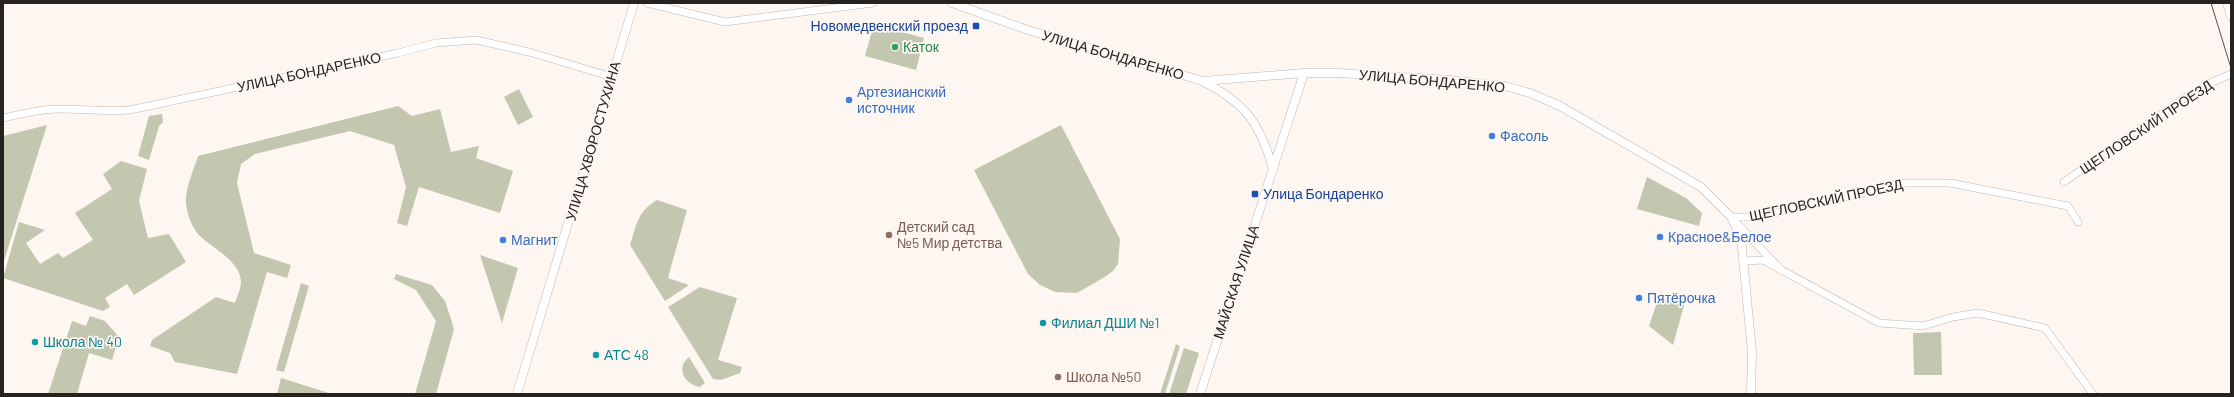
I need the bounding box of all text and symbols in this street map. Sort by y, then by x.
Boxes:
place label: Новомедвенский проезд [810,17,968,34]
marker: Новомедвенский проезд [971,21,981,31]
street label: УЛИЦА БОНДАРЕНКО [1040,26,1186,83]
place label: Каток [903,38,940,55]
marker: Каток [890,42,900,52]
street label: УЛИЦА БОНДАРЕНКО [235,48,383,95]
street label: УЛИЦА ХВОРОСТУХИНА [562,59,624,223]
street label: УЛИЦА БОНДАРЕНКО [1358,66,1506,95]
street label: ЩЕГЛОВСКИЙ ПРОЕЗД [2076,76,2216,177]
place label: Артезианский источник [857,83,946,116]
marker: Артезианский источник [844,95,854,105]
place label: Фасоль [1500,127,1549,144]
marker: Фасоль [1487,131,1497,141]
street label: ЩЕГЛОВСКИЙ ПРОЕЗД [1748,175,1905,224]
place label: Улица Бондаренко [1263,185,1384,202]
marker: Улица Бондаренко [1250,189,1260,199]
place label: Детский сад №5 Мир детства [897,218,1003,251]
street label: МАЙСКАЯ УЛИЦА [1209,222,1262,341]
place label: Красное&Белое [1668,228,1772,245]
marker: Детский сад №5 Мир детства [884,230,894,240]
place label: Магнит [511,231,558,248]
marker: Красное&Белое [1655,232,1665,242]
marker: Магнит [498,235,508,245]
place label: Пятёрочка [1647,289,1716,306]
marker: Пятёрочка [1634,293,1644,303]
place label: Филиал ДШИ №1 [1051,314,1159,331]
marker: Филиал ДШИ №1 [1038,318,1048,328]
place label: Школа № 40 [43,333,122,350]
marker: Школа № 40 [30,337,40,347]
place label: АТС 48 [604,346,649,363]
marker: АТС 48 [591,350,601,360]
place label: Школа №50 [1066,368,1141,385]
marker: Школа №50 [1053,372,1063,382]

